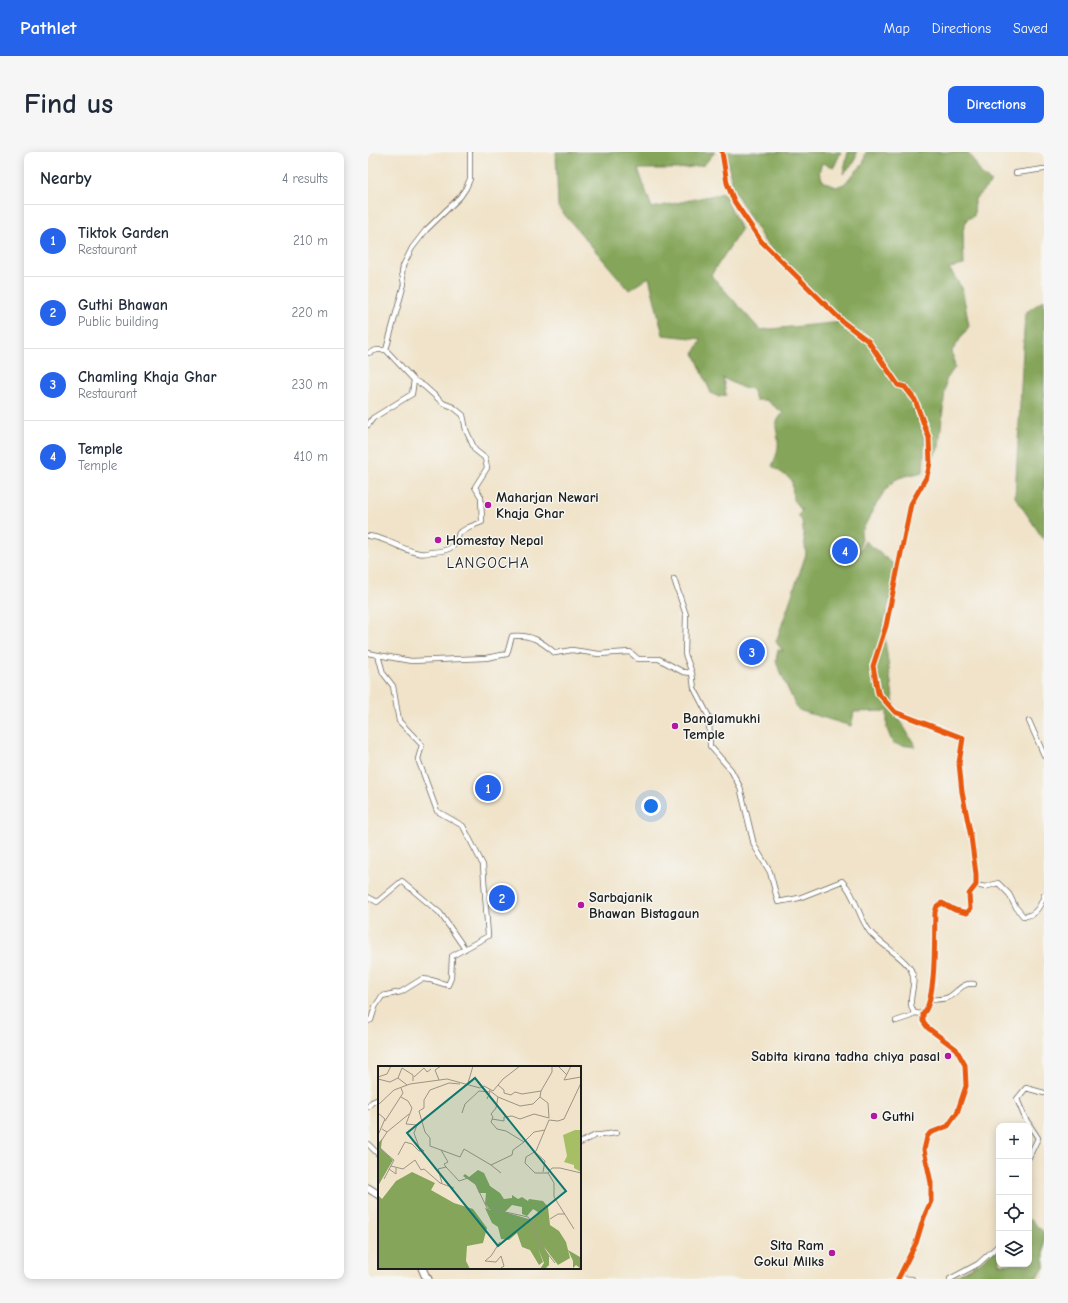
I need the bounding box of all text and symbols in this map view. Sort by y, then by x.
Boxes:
text: Pathlet [20,17,76,39]
text: Map [883,20,910,37]
text: Directions [932,20,991,37]
text: Saved [1013,20,1048,37]
button: Directions [948,86,1044,123]
text: Find us [24,88,113,120]
text: Nearby [40,169,91,188]
text: 4 results [282,171,328,186]
text: Tiktok Garden [78,224,169,242]
text: 1 [50,233,56,248]
text: 210 m [293,233,328,248]
text: Restaurant [78,242,137,257]
text: Guthi Bhawan [78,296,168,314]
text: 2 [50,305,56,320]
text: 220 m [291,305,328,320]
text: Public building [78,314,159,329]
text: Chamling Khaja Ghar [78,368,216,386]
text: 3 [50,377,56,392]
text: 230 m [292,377,328,392]
text: Restaurant [78,386,137,401]
text: Temple [78,440,123,458]
text: 4 [50,449,56,464]
text: 410 m [294,449,328,464]
text: Temple [78,458,117,473]
place label: Maharjan Newari Khaja Ghar [496,489,599,522]
marker: Maharjan Newari Khaja Ghar [483,500,493,510]
place label: Homestay Nepal [446,532,544,549]
marker: Homestay Nepal [433,535,443,545]
pin: 4 [832,536,858,566]
district label: LANGOCHA [446,554,530,572]
pin: 3 [739,637,765,667]
place label: Banglamukhi Temple [683,710,760,743]
marker: Banglamukhi Temple [670,721,680,731]
pin: 1 [475,773,501,803]
your location [641,796,661,816]
pin: 2 [489,883,515,913]
place label: Sarbajanik Bhawan Bistagaun [589,889,699,922]
marker: Sarbajanik Bhawan Bistagaun [576,900,586,910]
place label: Sabita kirana tadha chiya pasal [751,1048,940,1065]
marker: Sabita kirana tadha chiya pasal [943,1051,953,1061]
inset map [378,1066,581,1269]
place label: Guthi [882,1108,915,1125]
marker: Guthi [869,1111,879,1121]
map controls [996,1123,1032,1267]
button: + [996,1123,1032,1159]
button: − [996,1159,1032,1195]
button: locate [996,1195,1032,1231]
button: layers [996,1231,1032,1267]
place label: Sita Ram Gokul Milks [754,1237,824,1270]
marker: Sita Ram Gokul Milks [827,1248,837,1258]

